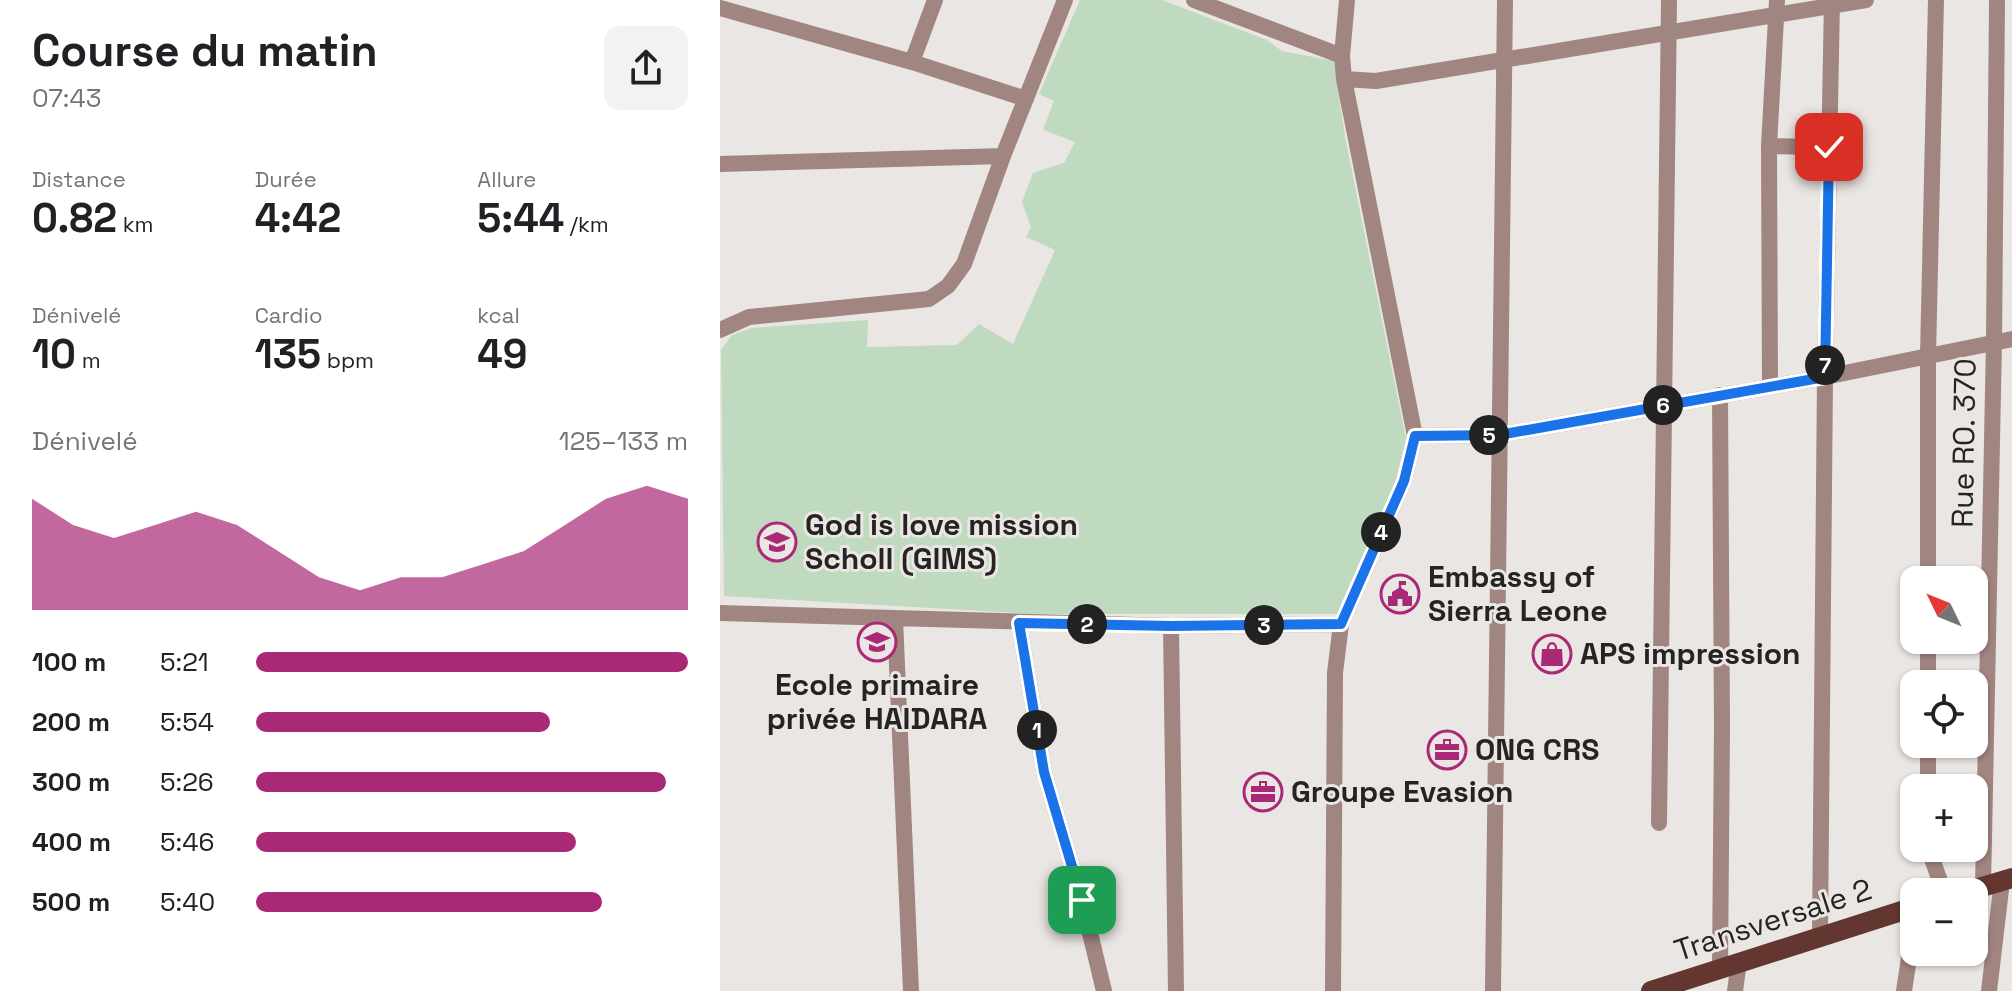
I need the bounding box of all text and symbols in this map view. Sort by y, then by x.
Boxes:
text: Course du matin [32,23,378,79]
button: share [604,26,688,110]
text: 07:43 [32,81,101,115]
pin [1795,113,1863,181]
icon: check [1807,125,1851,169]
text: Distance [32,165,126,193]
text: Durée [255,165,317,193]
text: Allure [477,165,536,193]
text: 0.82 [32,193,117,244]
text: 4:42 [255,193,341,244]
text: 5:44 [477,193,564,244]
text: km [117,210,154,238]
text: /km [564,210,609,238]
text: Dénivelé [32,301,121,329]
text: Cardio [255,301,322,329]
text: kcal [477,301,520,329]
text: 10 [32,329,76,380]
text: 135 [255,329,321,380]
text: 49 [477,329,528,380]
pin: 7 [1805,345,1845,385]
text: m [76,346,101,374]
text: bpm [321,346,374,374]
text: 7 [1819,351,1831,379]
street label: Rue RO. 370 [1943,358,1984,528]
pin: 6 [1643,385,1683,425]
text: 6 [1656,391,1670,419]
pin: 5 [1469,415,1509,455]
text: 5 [1482,421,1496,449]
text: Dénivelé [32,424,138,458]
text: 125–133 m [559,424,688,458]
place label: God is love mission Scholl (GlMS) [805,505,1078,578]
pin: 4 [1361,512,1401,552]
text: 4 [1374,518,1388,546]
school or university icon: God is love mission Scholl (GlMS) [756,521,798,563]
place label: Embassy of Sierra Leone [1428,557,1608,630]
north arrow [1900,566,1988,654]
map controls [1900,566,1988,966]
public building icon: Embassy of Sierra Leone [1379,573,1421,615]
pin: 2 [1067,604,1107,644]
pin: 3 [1244,605,1284,645]
text: 2 [1080,610,1094,638]
text: 3 [1257,611,1271,639]
school or university icon: Ecole primaire privée HAIDARA [856,621,898,663]
shop icon: APS impression [1531,633,1573,675]
place label: APS impression [1580,634,1801,673]
text: 100 m [32,645,106,679]
text: 5:21 [160,645,209,679]
place label: Ecole primaire privée HAIDARA [767,665,987,738]
button: locate [1900,670,1988,758]
text: 200 m [32,705,110,739]
text: 5:54 [160,705,214,739]
pin: 1 [1017,710,1057,750]
text: 1 [1032,716,1042,744]
office icon: ONG CRS [1426,729,1468,771]
place label: ONG CRS [1475,730,1599,769]
text: 300 m [32,765,110,799]
text: 5:26 [160,765,214,799]
office icon: Groupe Evasion [1242,771,1284,813]
place label: Groupe Evasion [1291,772,1514,811]
button: + [1900,774,1988,862]
text: 400 m [32,825,111,859]
text: 5:46 [160,825,214,859]
pin [1048,866,1116,934]
street label: Transversale 2 [1669,869,1876,970]
icon: arrive [1060,878,1104,922]
button: − [1900,878,1988,966]
text: 500 m [32,885,110,919]
text: 5:40 [160,885,215,919]

